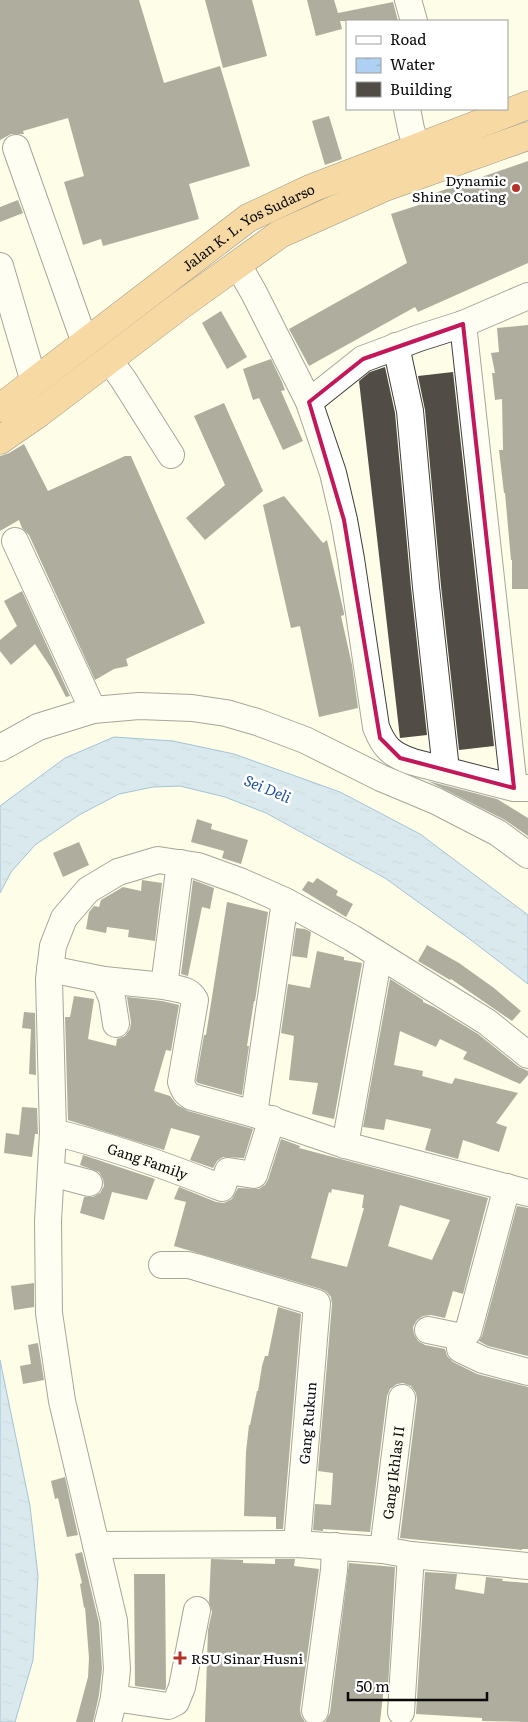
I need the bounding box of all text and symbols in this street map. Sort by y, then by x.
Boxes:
legend [346,20,508,110]
text: Road [390,27,426,50]
text: Water [390,52,435,75]
text: Building [390,77,452,100]
place label: Dynamic Shine Coating [412,170,506,206]
street label: Jalan K. L. Yos Sudarso [177,178,318,275]
marker: Dynamic Shine Coating [510,182,522,194]
water label: Sei Deli [241,768,295,808]
street label: Gang Family [105,1138,192,1184]
street label: Gang Rukun [293,1381,321,1465]
street label: Gang Ikhlas II [377,1425,408,1521]
place label: RSU Sinar Husni [191,1648,304,1668]
marker: RSU Sinar Husni [173,1651,187,1665]
scale bar [348,1670,487,1702]
text: 50 m [356,1674,390,1697]

